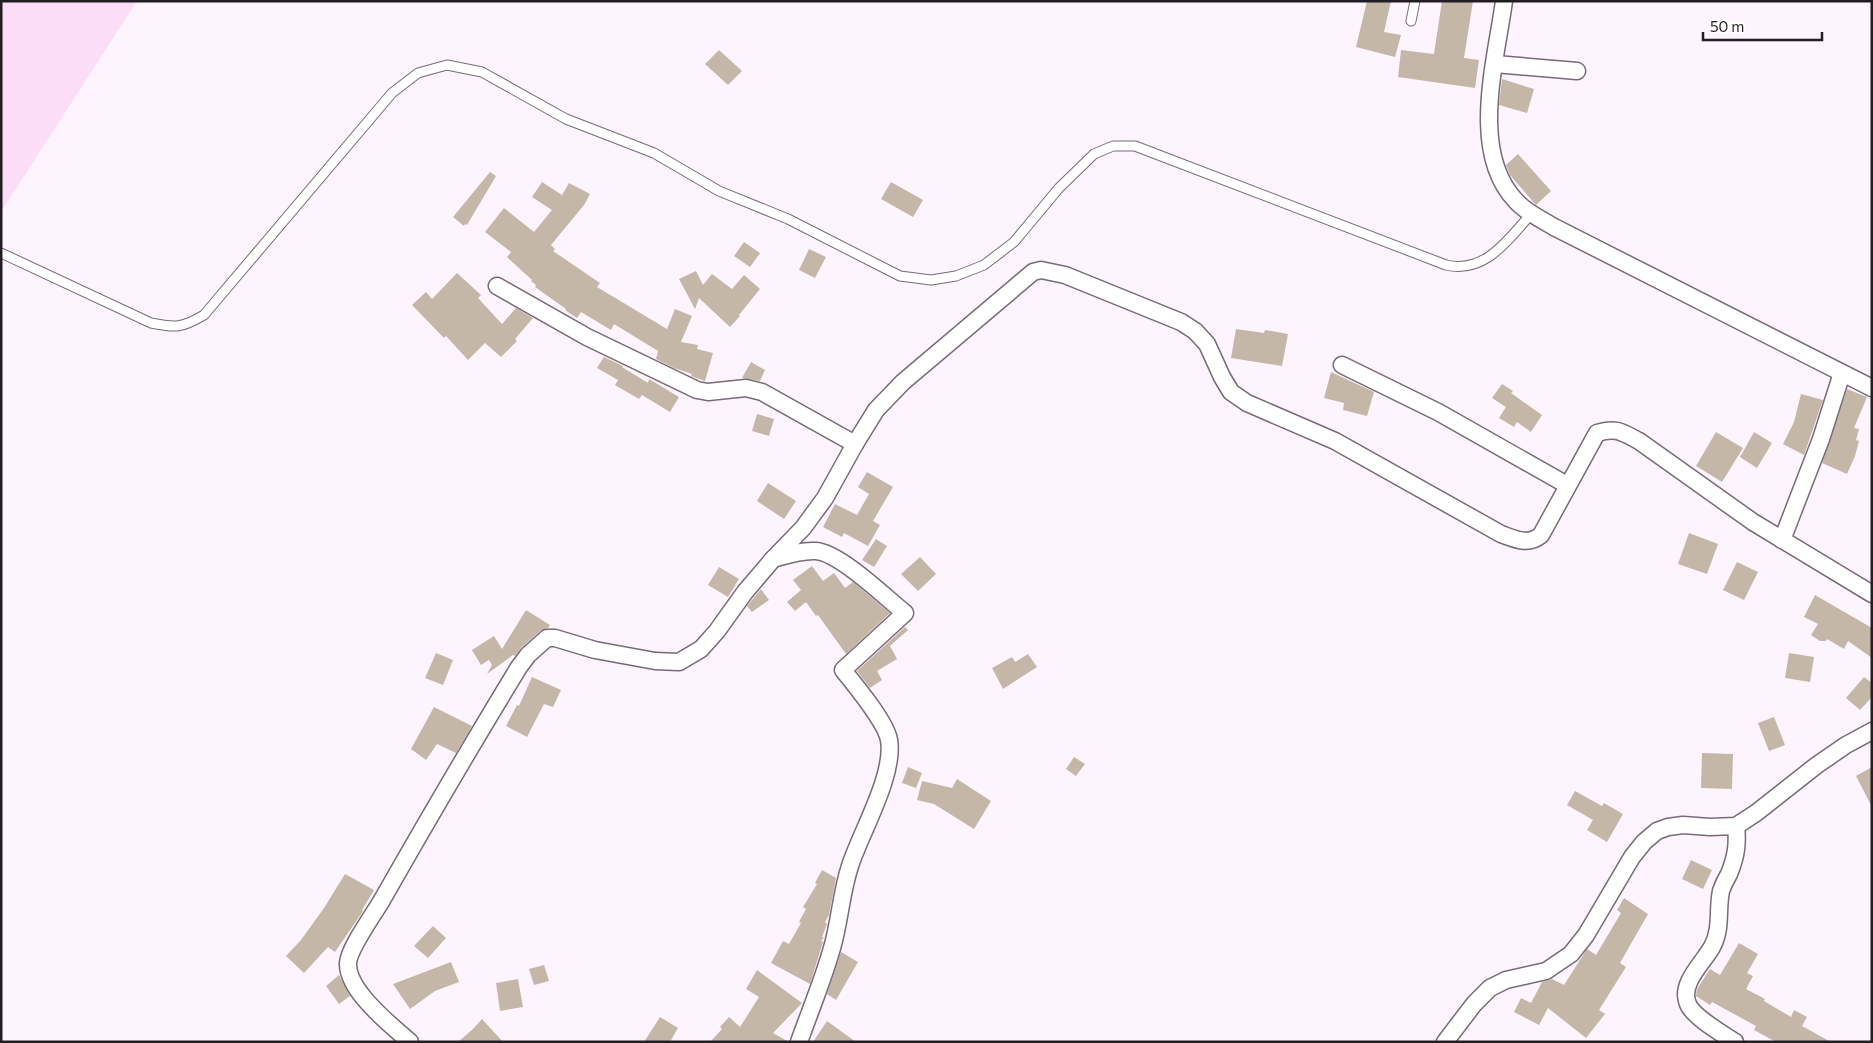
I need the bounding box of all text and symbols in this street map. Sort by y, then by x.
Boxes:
scale bar [1703,10,1822,42]
text: 50 m [1710,17,1744,35]

